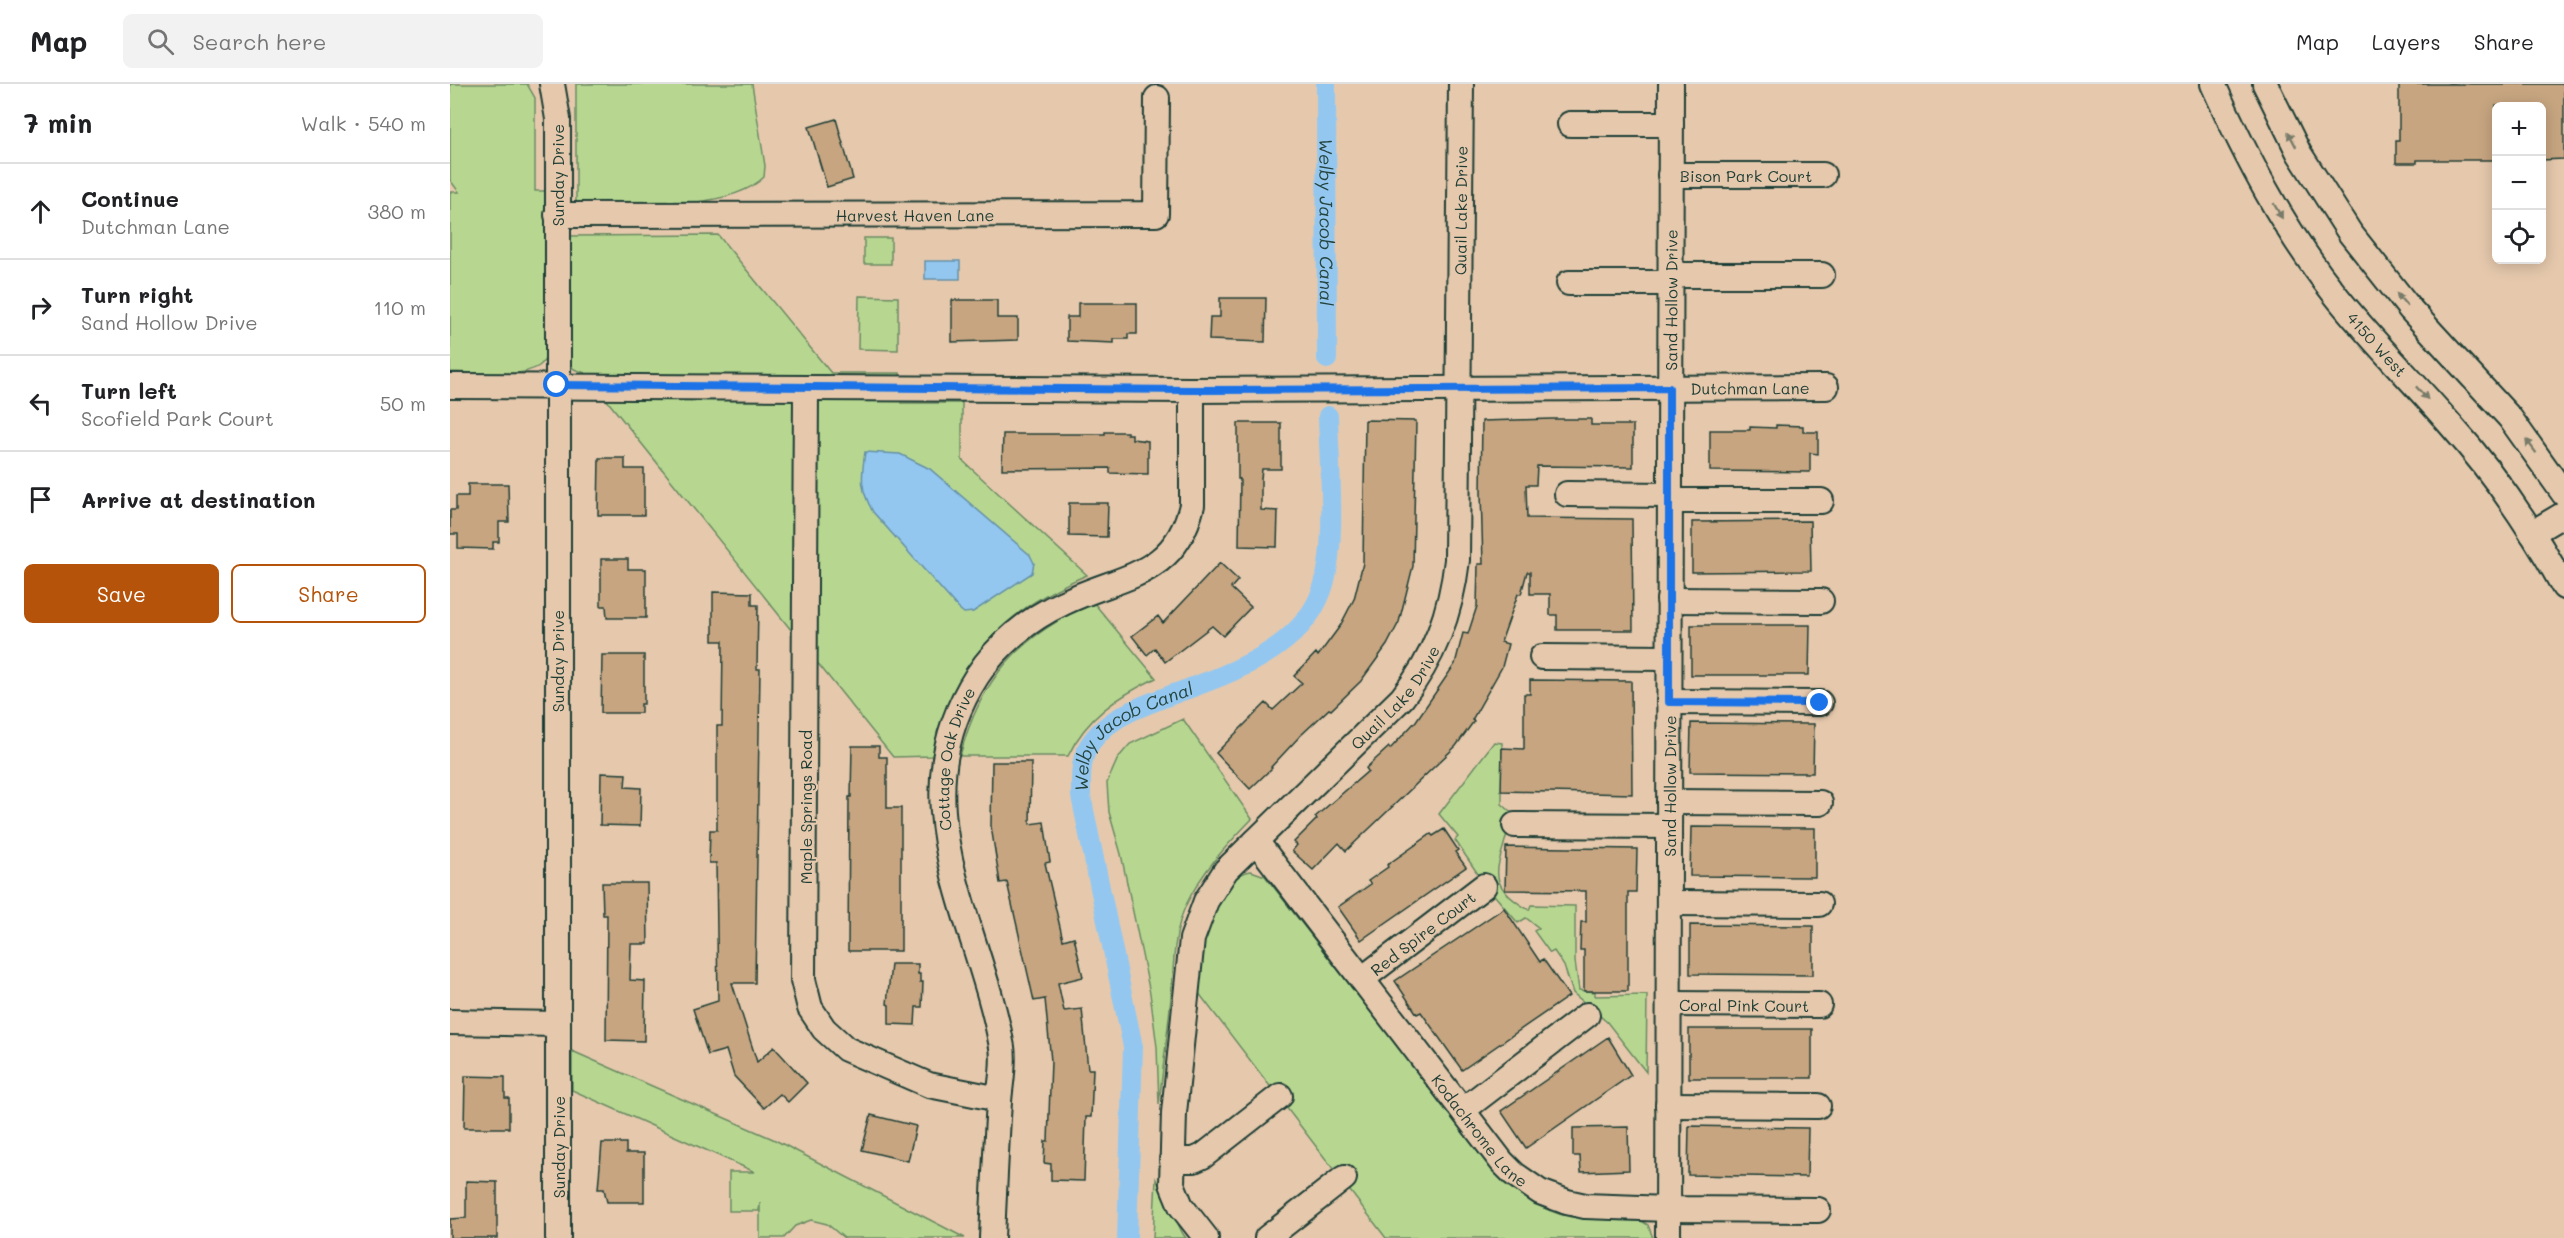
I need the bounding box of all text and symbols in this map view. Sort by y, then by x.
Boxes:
search box [123,14,543,68]
text: Map [30,23,87,59]
icon: search [144,25,177,58]
text: Search here [192,27,326,56]
text: Map [2296,28,2339,55]
text: Layers [2372,28,2441,55]
text: Share [2474,28,2534,55]
map controls [2492,102,2546,264]
button: + [2492,102,2546,156]
text: 7 min [24,106,92,140]
text: Walk · 540 m [301,110,426,136]
street label: Sunday Drive [547,124,568,226]
one-way arrow [2287,130,2297,147]
water label: Welby Jacob Canal [1314,138,1339,306]
street label: Quail Lake Drive [1449,146,1471,275]
button: − [2492,156,2546,210]
street label: Bison Park Court [1680,165,1812,186]
text: Continue [81,184,179,213]
icon: ahead [24,195,57,228]
text: 380 m [368,198,426,224]
one-way arrow [2273,203,2283,220]
street label: Harvest Haven Lane [836,204,994,225]
button: locate [2492,210,2546,264]
text: Dutchman Lane [81,213,230,239]
street label: Sand Hollow Drive [1660,229,1681,371]
text: Turn right [81,280,193,309]
icon: right [24,291,57,324]
one-way arrow [2396,293,2409,308]
text: 110 m [373,294,426,320]
street label: 4150 West [2343,307,2412,380]
text: Sand Hollow Drive [81,309,258,335]
route start [543,371,569,397]
text: Turn left [81,376,177,405]
street label: Dutchman Lane [1690,377,1810,398]
one-way arrow [2415,386,2429,401]
icon: left [24,387,57,420]
text: 50 m [380,390,426,416]
text: Scofield Park Court [81,405,274,431]
one-way arrow [2525,439,2537,454]
icon: arrive [24,483,57,516]
text: Arrive at destination [81,485,316,514]
button: Save [24,564,219,623]
button: Share [231,564,426,623]
street label: Sunday Drive [547,610,568,712]
street label: Quail Lake Drive [1346,642,1444,753]
water label: Welby Jacob Canal [1069,676,1197,792]
street label: Cottage Oak Drive [932,683,979,832]
route end [1806,689,1832,715]
street label: Sand Hollow Drive [1658,715,1680,857]
street label: Maple Springs Road [795,730,816,884]
street label: Red Spire Court [1366,886,1479,980]
street label: Coral Pink Court [1679,994,1809,1015]
street label: Kodachrome Lane [1428,1069,1532,1191]
street label: Sunday Drive [548,1096,569,1198]

